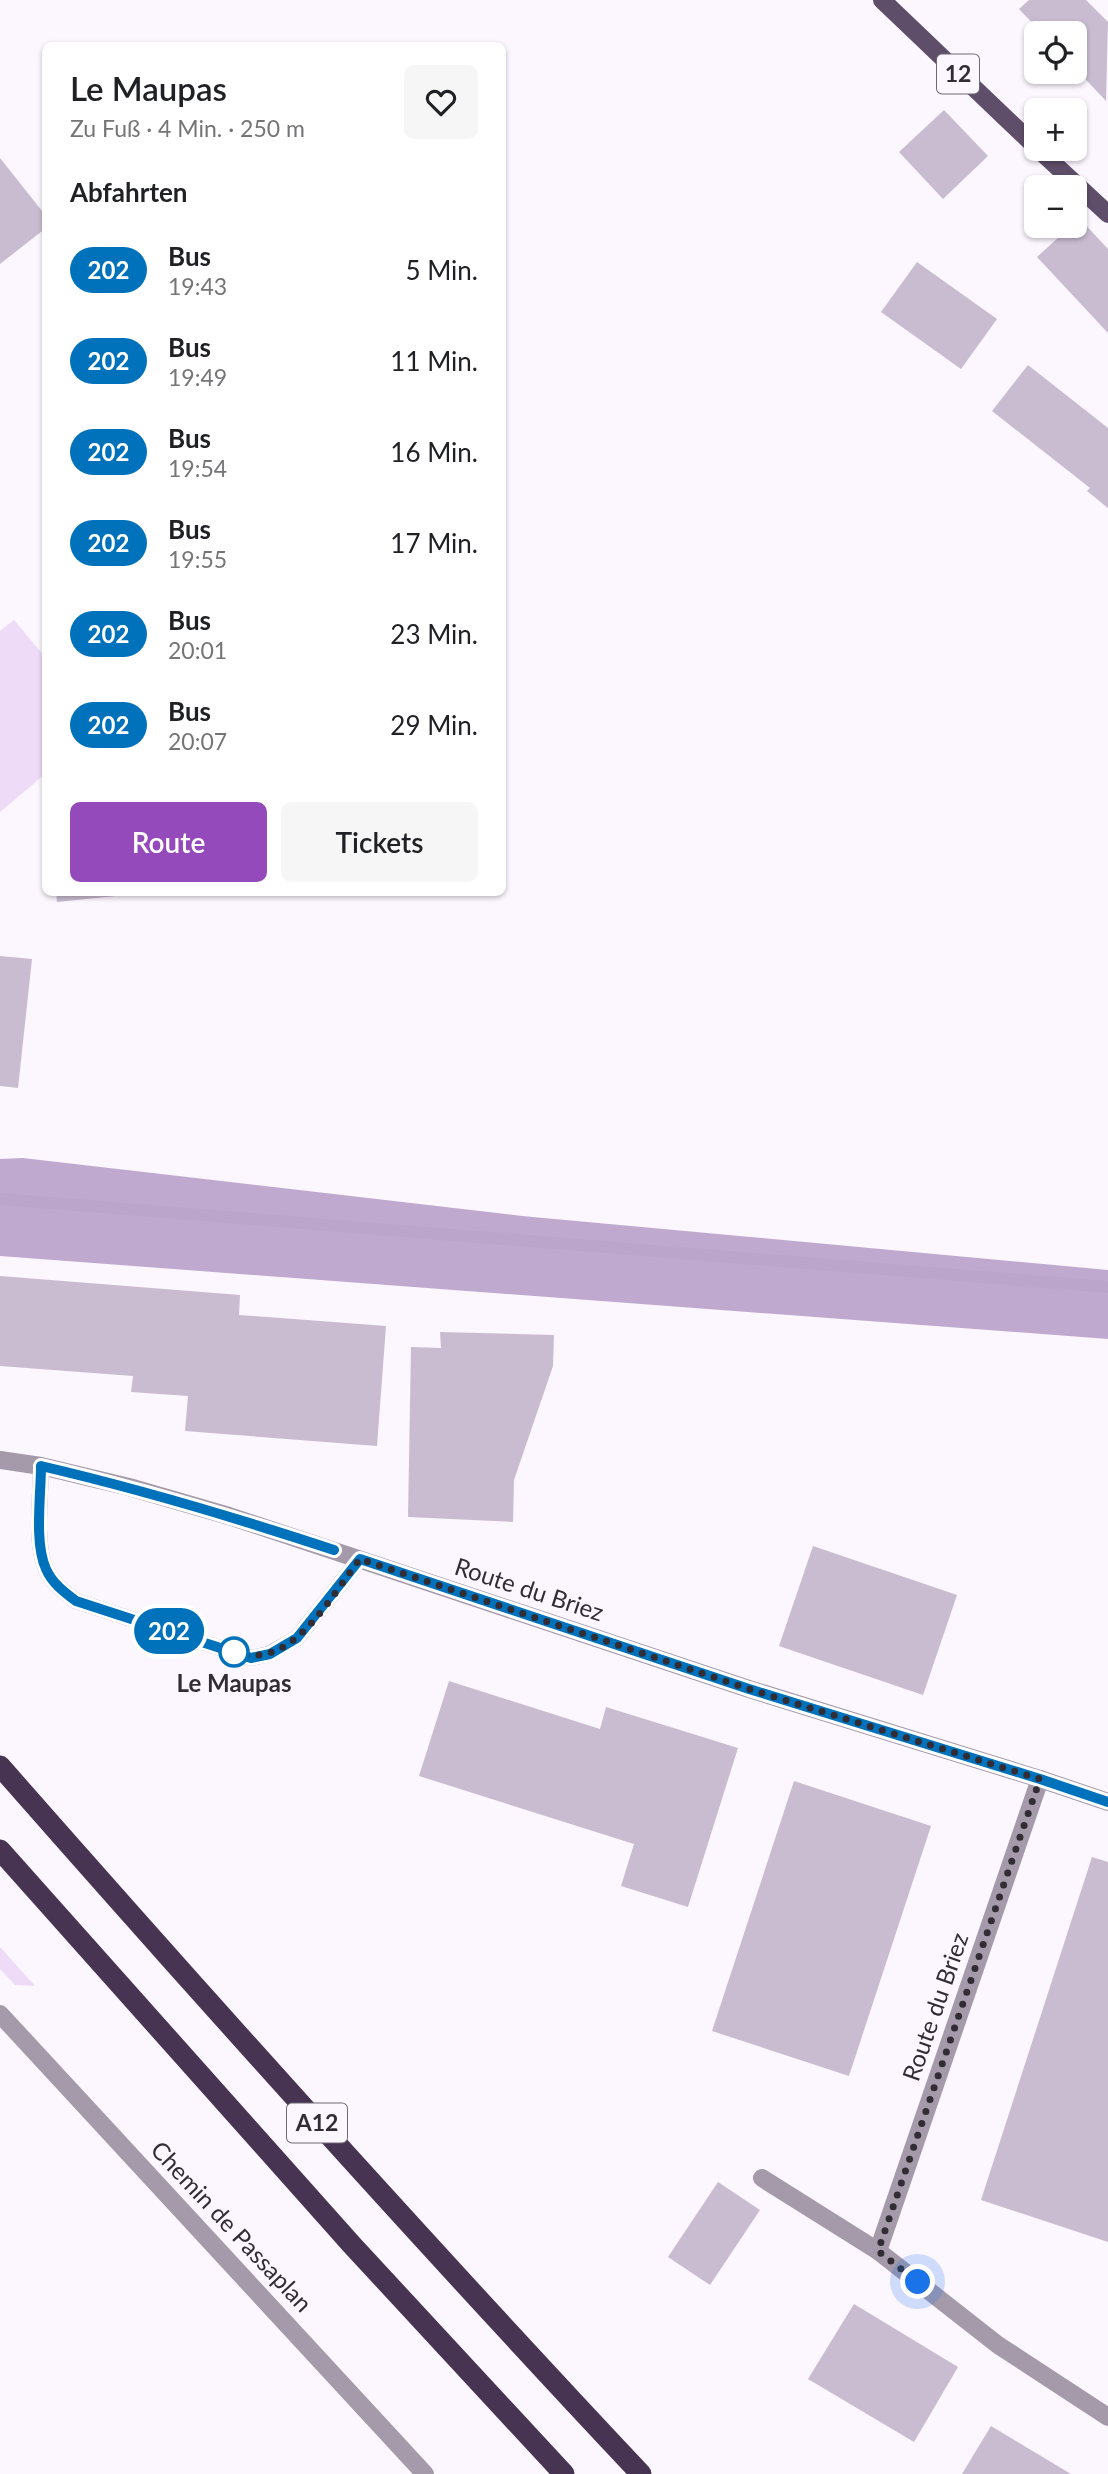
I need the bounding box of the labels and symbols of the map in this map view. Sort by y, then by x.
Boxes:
road number: 12 [937,54,979,94]
street label: Route du Briez [451,1551,608,1626]
line badge: 202 [129,1608,209,1654]
marker: Le Maupas [219,1637,249,1667]
place label: Le Maupas [177,1668,291,1697]
street label: Route du Briez [896,1928,974,2084]
road number: A12 [287,2104,347,2142]
street label: Chemin de Passaplan [146,2135,319,2317]
your location [900,2264,935,2299]

